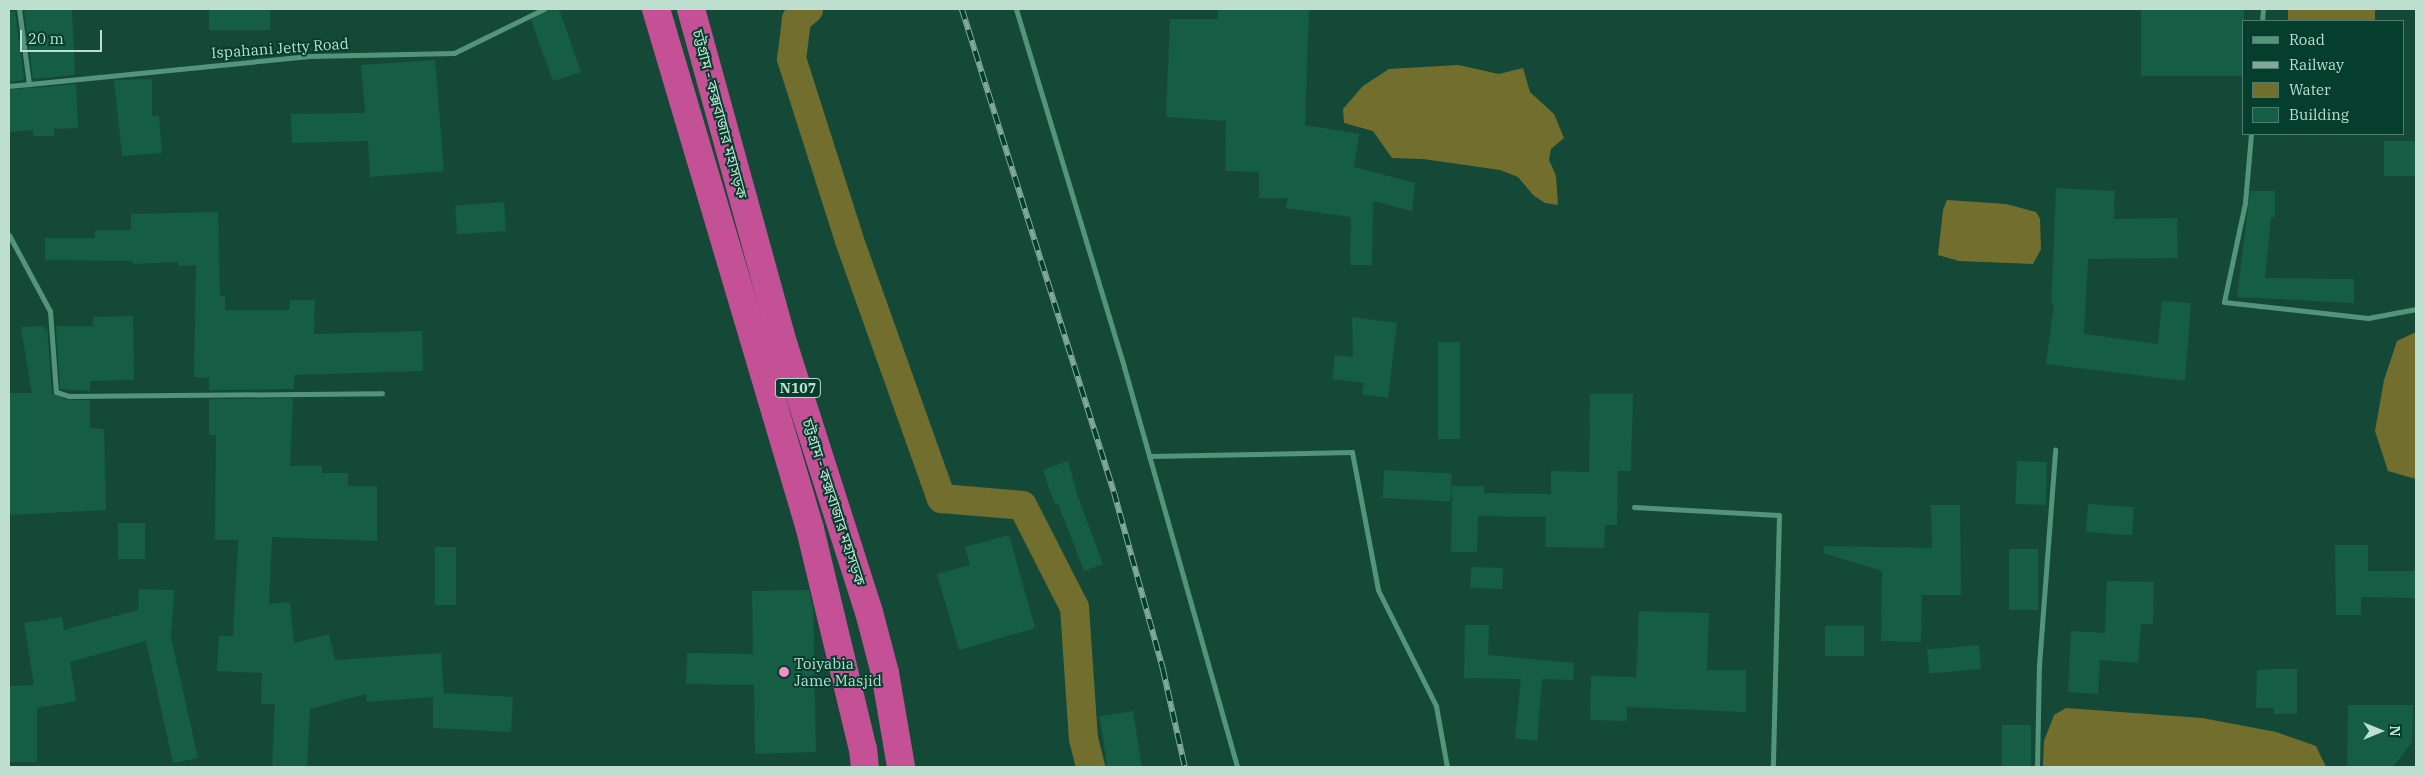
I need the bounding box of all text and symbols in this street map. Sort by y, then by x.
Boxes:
scale bar [22,20,105,52]
legend [2242,20,2405,135]
street label: চট্টগ্রাম - কক্সবাজার মহাসড়ক [689,28,751,200]
text: 20 m [28,29,64,48]
text: Road [2289,30,2325,49]
street label: Ispahani Jetty Road [211,34,349,62]
text: Railway [2289,55,2344,74]
text: Water [2289,80,2331,99]
text: Building [2289,105,2349,124]
road number: N107 [774,376,822,399]
street label: চট্টগ্রাম - কক্সবাজার মহাসড়ক [799,416,869,588]
place label: Toiyabia Jame Masjid [794,654,882,689]
marker: Toiyabia Jame Masjid [778,666,790,678]
north arrow [2355,706,2405,756]
text: N [2386,725,2404,737]

